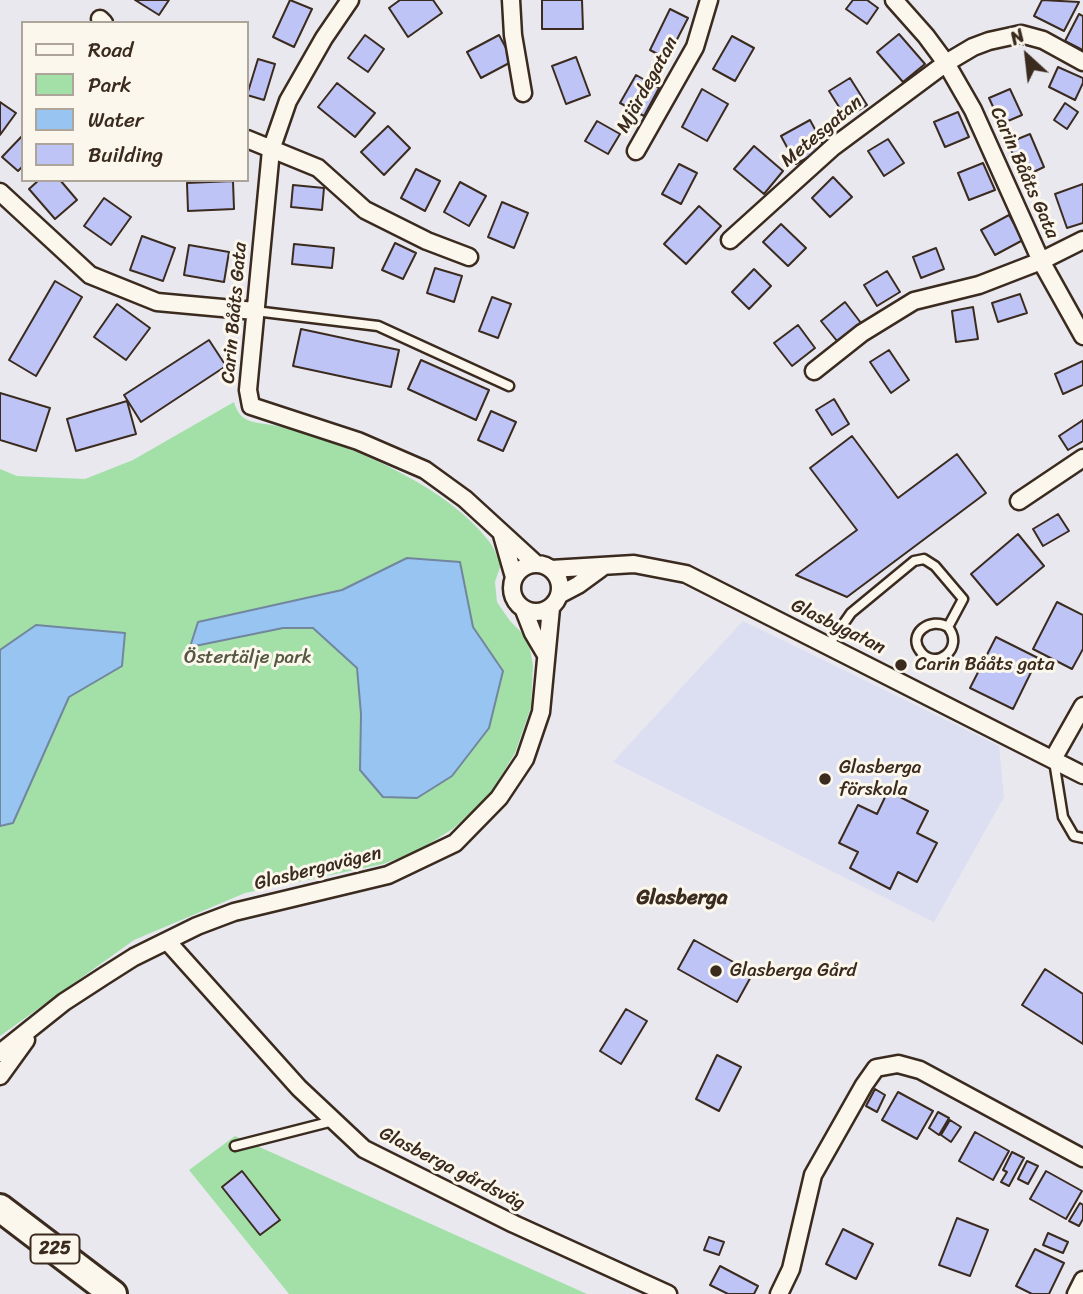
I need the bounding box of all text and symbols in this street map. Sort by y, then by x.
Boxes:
text: N [1004,19,1031,55]
legend [21,21,248,182]
north arrow [992,21,1062,91]
text: Road [88,31,133,69]
street label: Mjärdegatan [612,33,684,137]
text: Park [88,66,131,104]
street label: Metesgatan [777,91,867,173]
text: Water [88,101,143,139]
street label: Carin Bååts Gata [985,104,1063,242]
text: Building [88,136,163,174]
street label: Carin Bååts Gata [217,241,253,385]
street label: Glasbygatan [787,594,889,660]
park label: Östertälje park [184,647,312,669]
place label: Carin Bååts gata [915,654,1055,676]
marker: Carin Bååts gata [893,657,909,673]
place label: Glasberga förskola [839,757,921,801]
marker: Glasberga förskola [817,771,833,787]
street label: Glasbergavägen [252,842,384,896]
district label: Glasberga [636,886,728,912]
place label: Glasberga Gård [730,960,856,982]
marker: Glasberga Gård [708,963,724,979]
street label: Glasberga gårdsväg [375,1122,529,1216]
road number: 225 [30,1234,80,1264]

